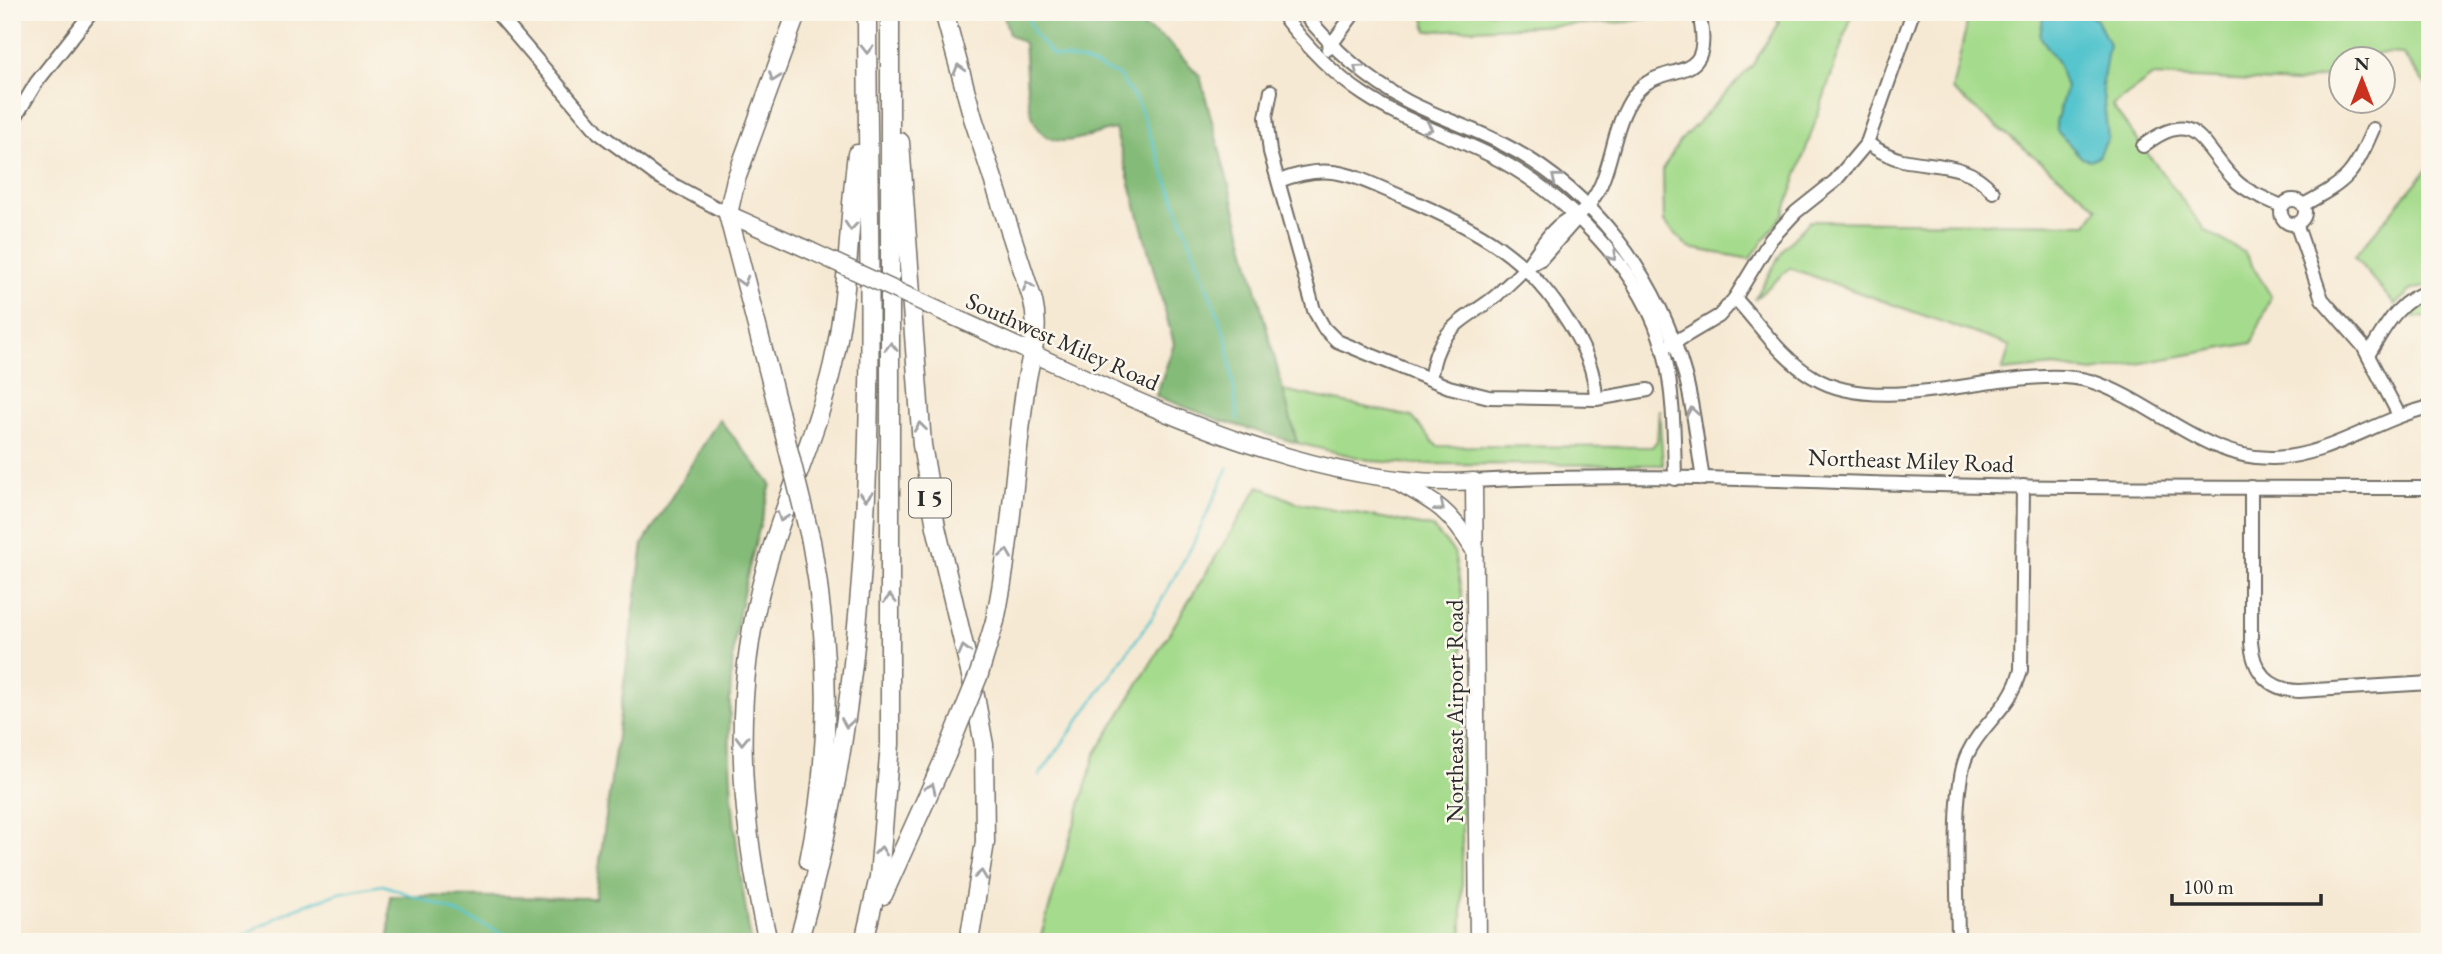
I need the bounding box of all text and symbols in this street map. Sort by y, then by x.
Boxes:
one-way arrow [859,44,875,54]
north arrow [2326,46,2396,116]
text: N [2354,51,2370,76]
one-way arrow [953,64,968,76]
one-way arrow [1353,64,1366,77]
one-way arrow [768,70,782,82]
one-way arrow [1421,120,1434,134]
one-way arrow [1552,174,1564,187]
one-way arrow [844,221,859,232]
one-way arrow [1604,248,1616,261]
one-way arrow [735,275,750,287]
one-way arrow [1022,280,1036,293]
street label: Southwest Miley Road [961,284,1165,398]
one-way arrow [883,341,899,352]
one-way arrow [1685,406,1700,417]
one-way arrow [912,421,927,433]
street label: Northeast Miley Road [1808,441,2015,479]
road number: I 5 [909,478,951,518]
one-way arrow [859,491,874,502]
one-way arrow [1432,499,1445,511]
one-way arrow [776,510,790,523]
one-way arrow [999,548,1014,560]
one-way arrow [882,593,898,604]
street label: Northeast Airport Road [1439,599,1470,823]
one-way arrow [958,644,972,656]
one-way arrow [840,717,855,729]
one-way arrow [734,735,749,746]
one-way arrow [923,783,937,795]
one-way arrow [874,845,889,857]
scale bar [2172,863,2321,907]
one-way arrow [974,869,989,881]
text: 100 m [2183,873,2234,900]

